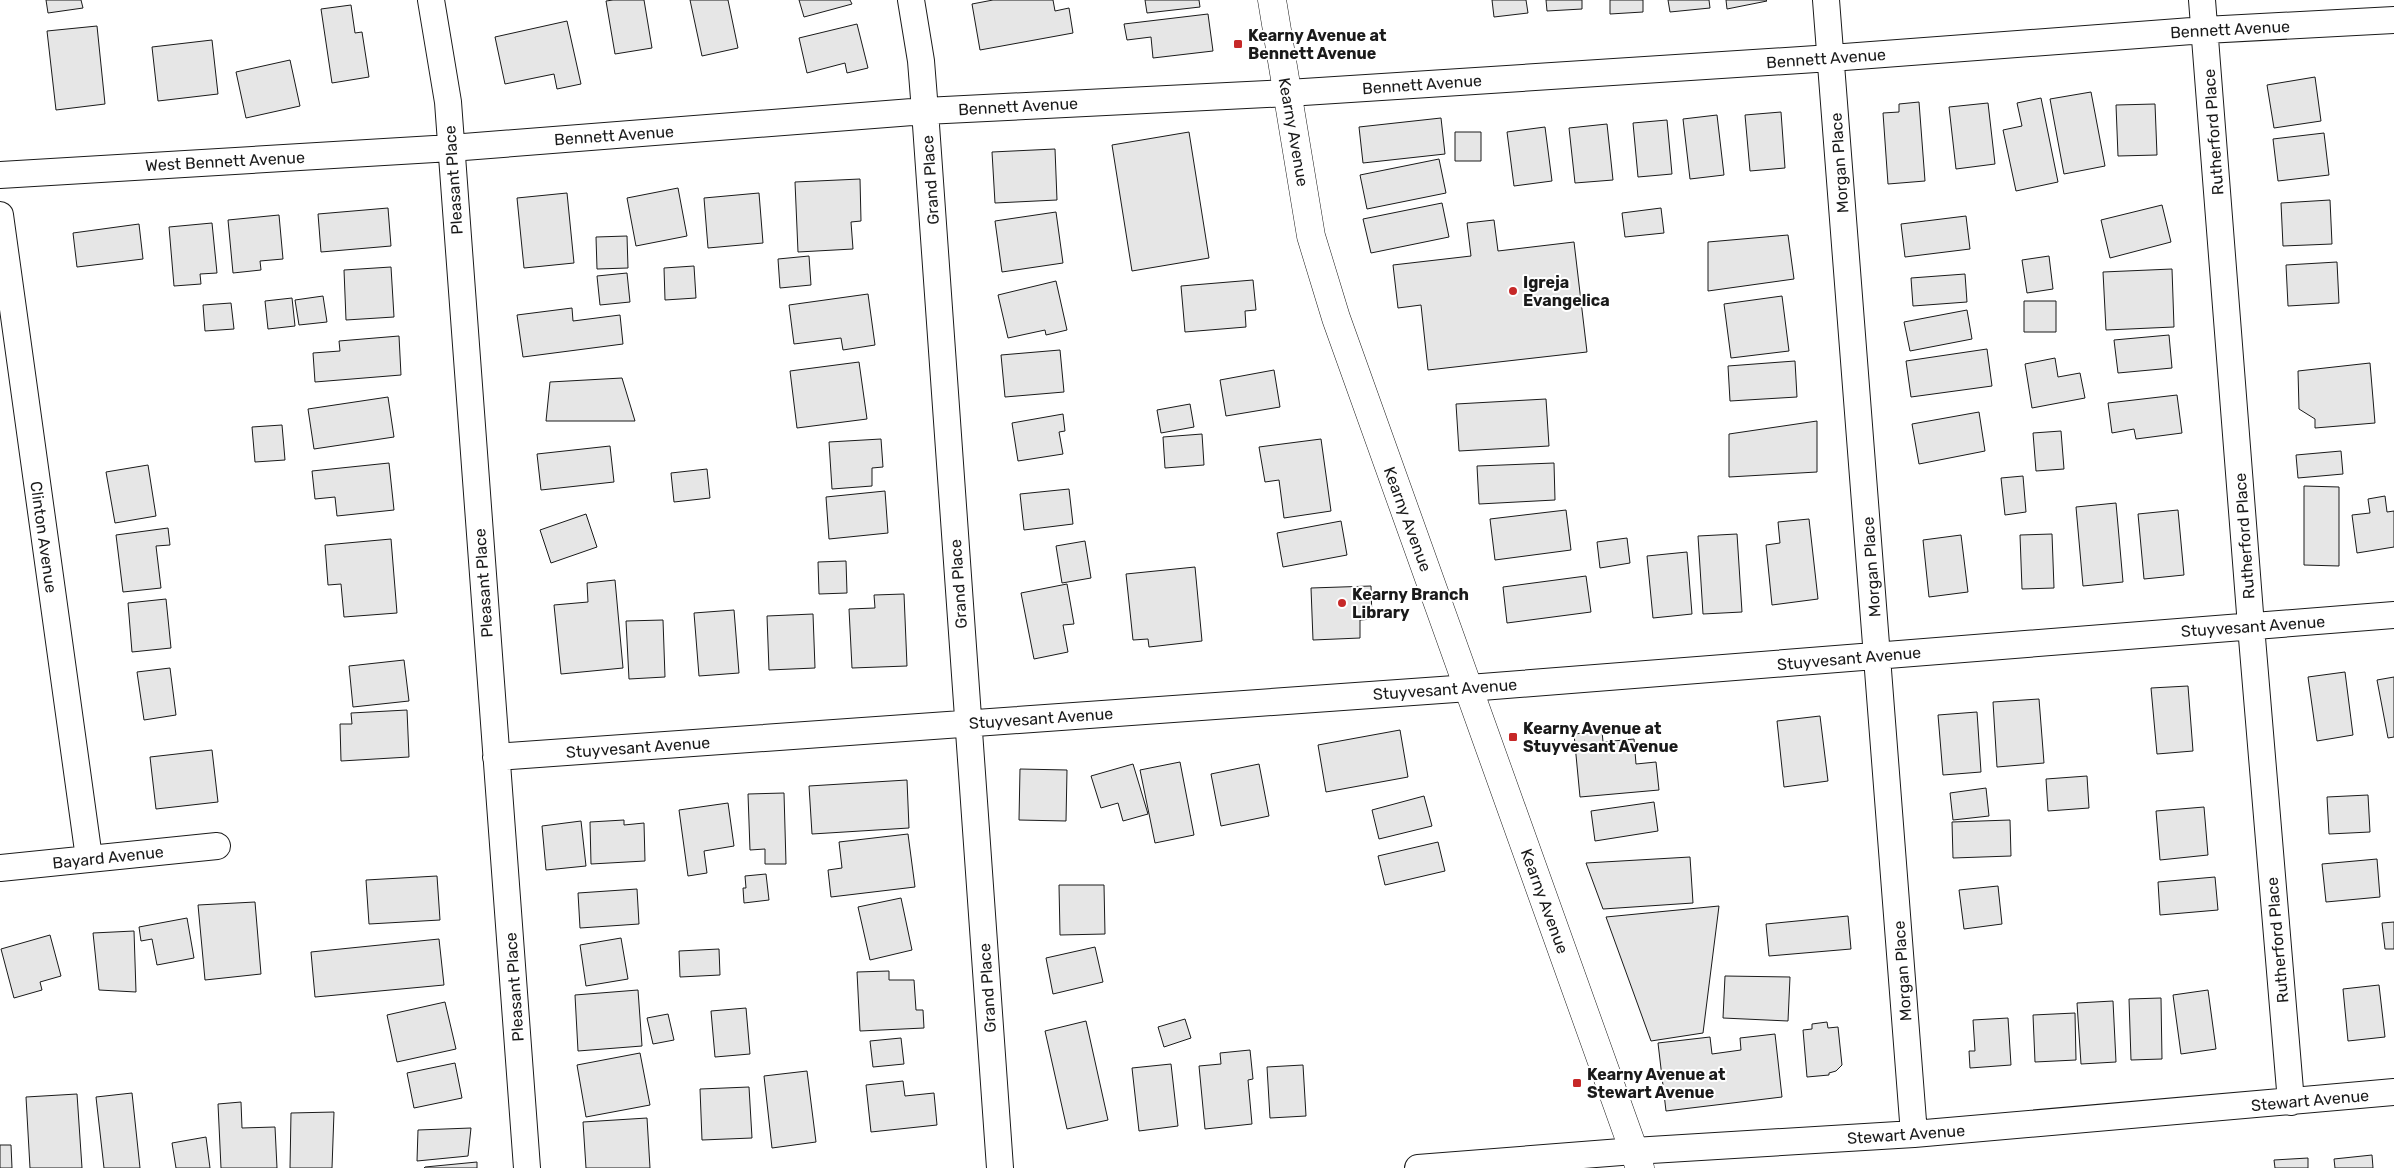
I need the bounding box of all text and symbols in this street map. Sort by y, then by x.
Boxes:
street label: Bennett Avenue [2170,17,2290,42]
place label: Kearny Avenue at Bennett Avenue [1248,26,1387,63]
marker: Kearny Avenue at Bennett Avenue [1232,38,1244,50]
street label: Bennett Avenue [1766,45,1887,72]
street label: Rutherford Place [2200,68,2227,196]
street label: Bennett Avenue [1362,71,1483,98]
street label: Kearny Avenue [1275,76,1312,188]
street label: Bennett Avenue [958,94,1078,119]
street label: Morgan Place [1827,112,1852,214]
street label: Bennett Avenue [554,122,675,149]
street label: Pleasant Place [440,125,467,235]
street label: Grand Place [918,135,943,225]
street label: West Bennett Avenue [145,148,305,175]
place label: Igreja Evangelica [1523,273,1610,310]
marker: Igreja Evangelica [1507,285,1519,297]
street label: Kearny Avenue [1380,464,1435,574]
street label: Rutherford Place [2231,472,2258,600]
street label: Clinton Avenue [26,480,61,594]
street label: Morgan Place [1859,516,1884,618]
street label: Pleasant Place [470,528,497,638]
street label: Grand Place [946,539,971,629]
place label: Kearny Branch Library [1352,585,1469,622]
marker: Kearny Branch Library [1336,597,1348,609]
street label: Stuyvesant Avenue [2180,612,2326,641]
street label: Stuyvesant Avenue [1776,643,1922,674]
street label: Stuyvesant Avenue [1372,675,1518,704]
street label: Stuyvesant Avenue [968,704,1114,733]
place label: Kearny Avenue at Stuyvesant Avenue [1523,719,1678,756]
marker: Kearny Avenue at Stuyvesant Avenue [1507,731,1519,743]
street label: Stuyvesant Avenue [565,733,711,762]
street label: Bayard Avenue [52,842,165,873]
street label: Kearny Avenue [1517,846,1572,956]
street label: Rutherford Place [2263,876,2292,1004]
street label: Morgan Place [1890,920,1915,1022]
street label: Pleasant Place [501,932,528,1042]
street label: Grand Place [975,943,1000,1033]
place label: Kearny Avenue at Stewart Avenue [1587,1065,1726,1102]
marker: Kearny Avenue at Stewart Avenue [1571,1077,1583,1089]
street label: Stewart Avenue [2250,1086,2370,1115]
street label: Stewart Avenue [1846,1121,1966,1148]

